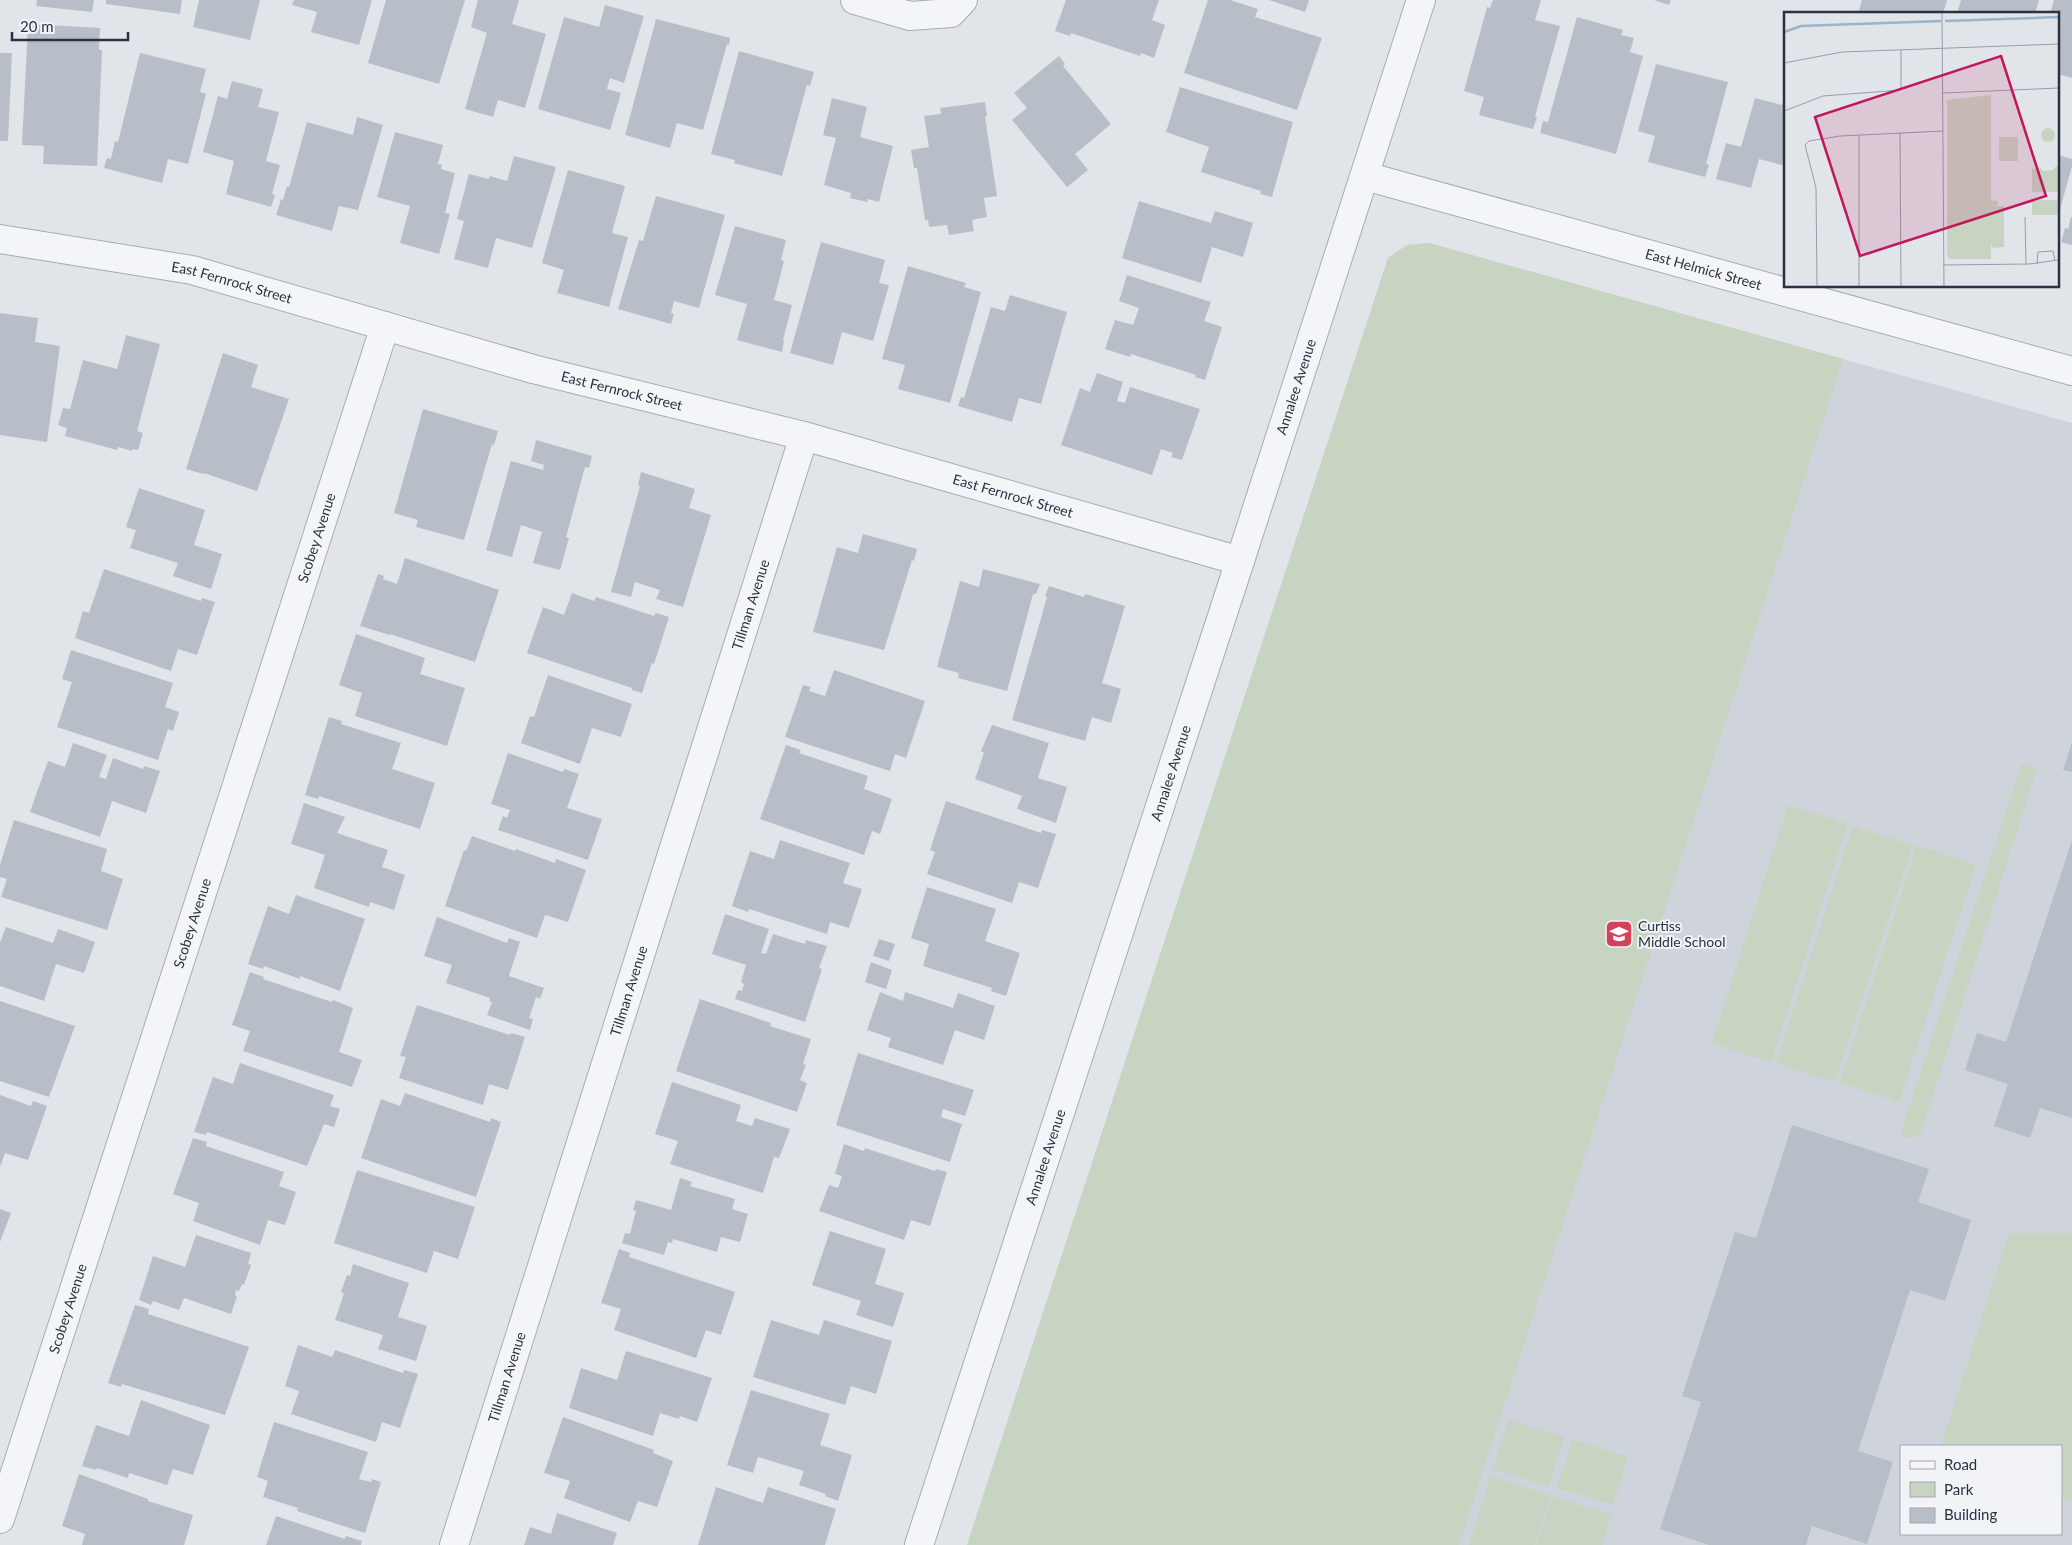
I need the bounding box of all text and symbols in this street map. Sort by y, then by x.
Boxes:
scale bar [12,10,129,42]
inset map [1784,12,2060,288]
text: 20 m [20,17,54,35]
street label: East Helmick Street [1643,245,1764,293]
street label: East Fernrock Street [170,258,294,307]
street label: Annalee Avenue [1272,337,1319,437]
street label: East Fernrock Street [559,367,684,414]
street label: East Fernrock Street [951,470,1075,521]
street label: Scobey Avenue [294,491,339,585]
street label: Tillman Avenue [728,557,773,652]
street label: Annalee Avenue [1147,723,1194,823]
street label: Scobey Avenue [169,876,214,970]
place label: Curtiss Middle School [1638,917,1725,950]
school or university icon: Curtiss Middle School [1604,919,1634,949]
street label: Tillman Avenue [606,943,651,1038]
street label: Annalee Avenue [1022,1107,1069,1207]
street label: Scobey Avenue [45,1261,90,1356]
street label: Tillman Avenue [484,1330,529,1424]
legend [1900,1445,2062,1535]
text: Road [1944,1455,1977,1473]
text: Park [1944,1480,1974,1498]
text: Building [1944,1505,1997,1523]

